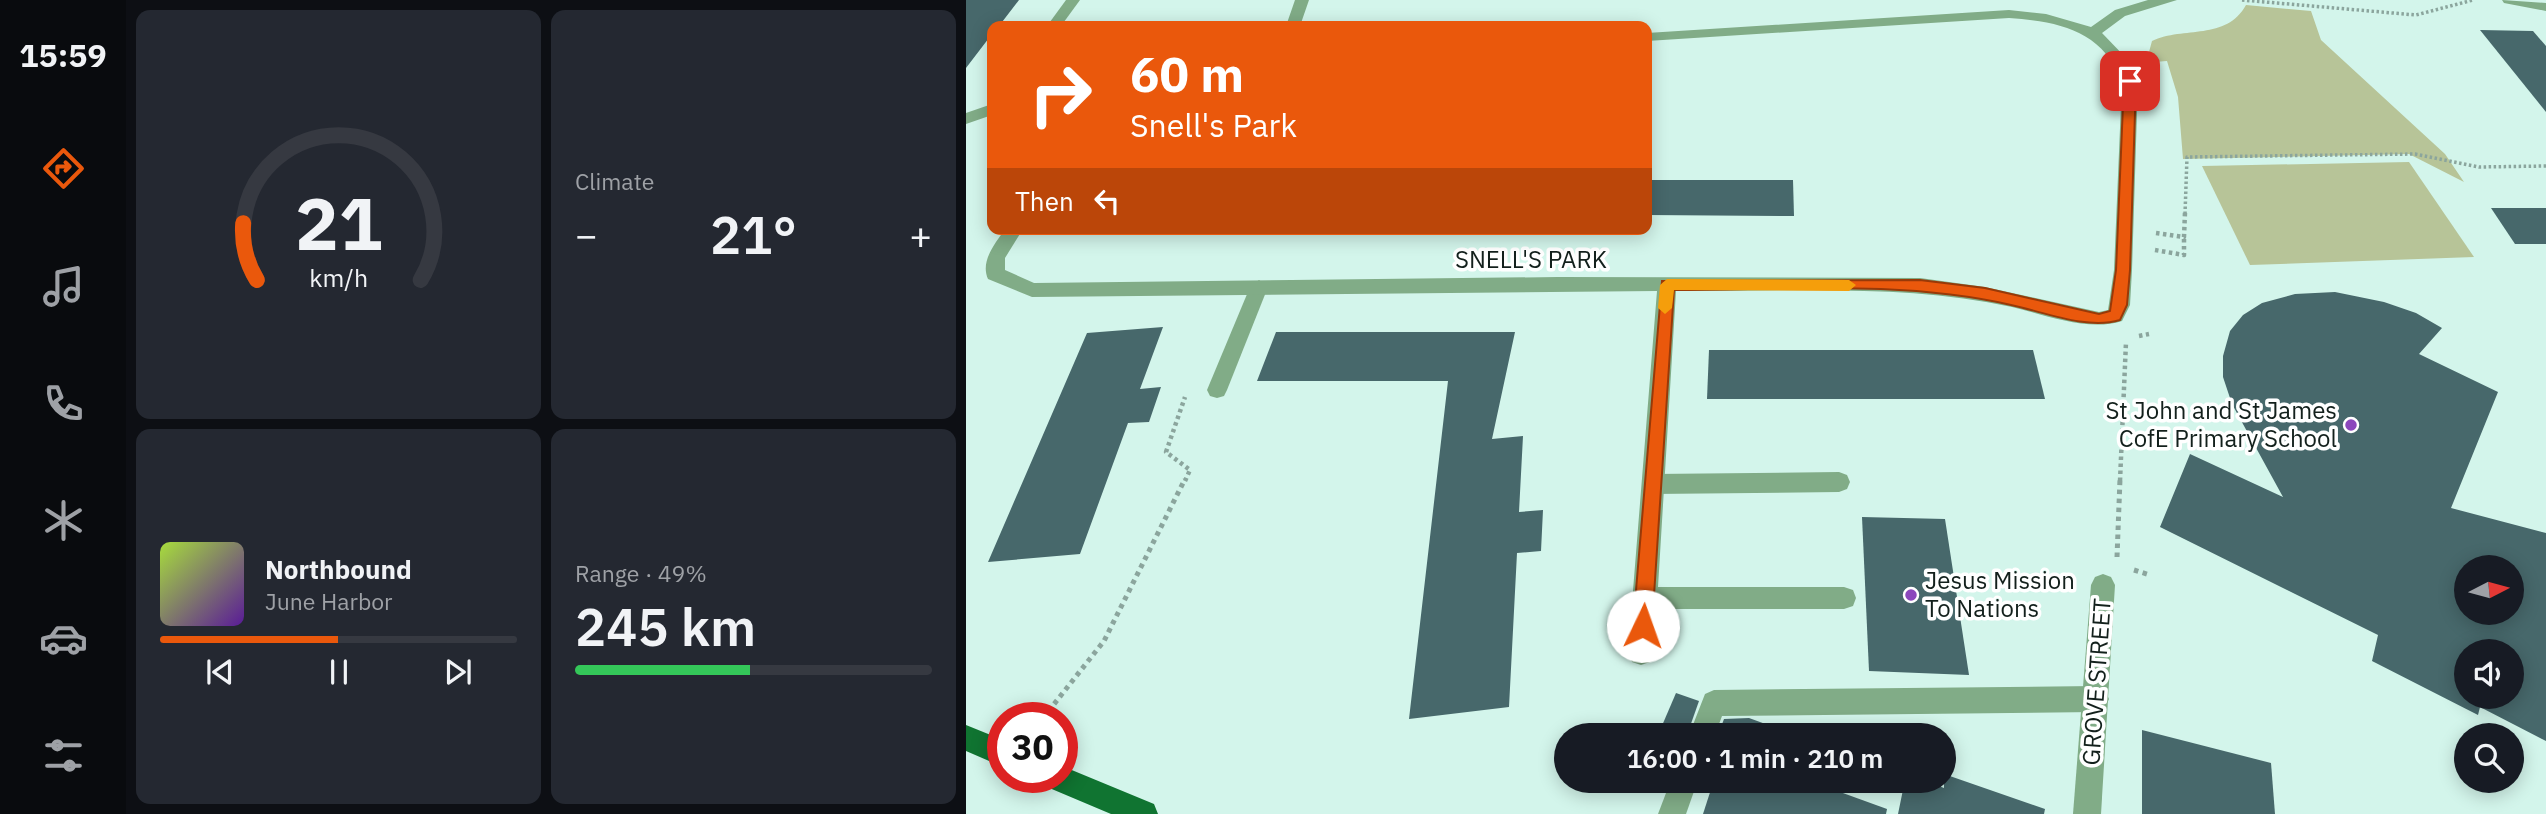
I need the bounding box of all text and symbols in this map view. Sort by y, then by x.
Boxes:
text: 15:59 [19,34,107,76]
text: 60 m [1130,42,1244,105]
icon: right [1015,49,1106,140]
pin [2100,51,2160,111]
icon: arrive [2111,62,2149,100]
text: Snell's Park [1130,104,1297,146]
icon: directions [39,144,88,193]
text: Climate [575,166,654,196]
text: 21 [295,176,382,271]
icon: left [1088,182,1126,220]
text: Then [1015,184,1074,218]
text: 21° [710,201,797,268]
text: − [575,210,598,259]
text: + [909,210,932,259]
street label: SNELL'S PARK [1455,243,1607,275]
text: km/h [309,261,368,294]
icon: music [39,262,88,311]
icon: phone [39,379,88,428]
place label: St John and St James CofE Primary School [2105,394,2337,454]
marker: St John and St James CofE Primary School [2343,417,2359,433]
icon: climate [39,496,88,545]
text: Northbound [265,552,412,586]
north arrow [2454,555,2524,625]
map controls [2454,555,2524,793]
text: Range · 49% [575,558,707,588]
place label: Jesus Mission To Nations [1925,564,2075,624]
text: June Harbor [265,586,393,616]
marker: Jesus Mission To Nations [1903,587,1919,603]
position arrow [1606,589,1680,663]
text: 245 km [575,593,756,660]
street label: GROVE STREET [2074,597,2118,766]
icon: car [39,614,88,663]
button: sound [2454,639,2524,709]
icon: previous [201,653,239,691]
icon: pause [320,653,358,691]
icon: next [439,653,477,691]
speed limit sign: 30 [987,702,1078,793]
button: search [2454,723,2524,793]
icon: filters [39,731,88,780]
text: 16:00 · 1 min · 210 m [1627,741,1883,775]

